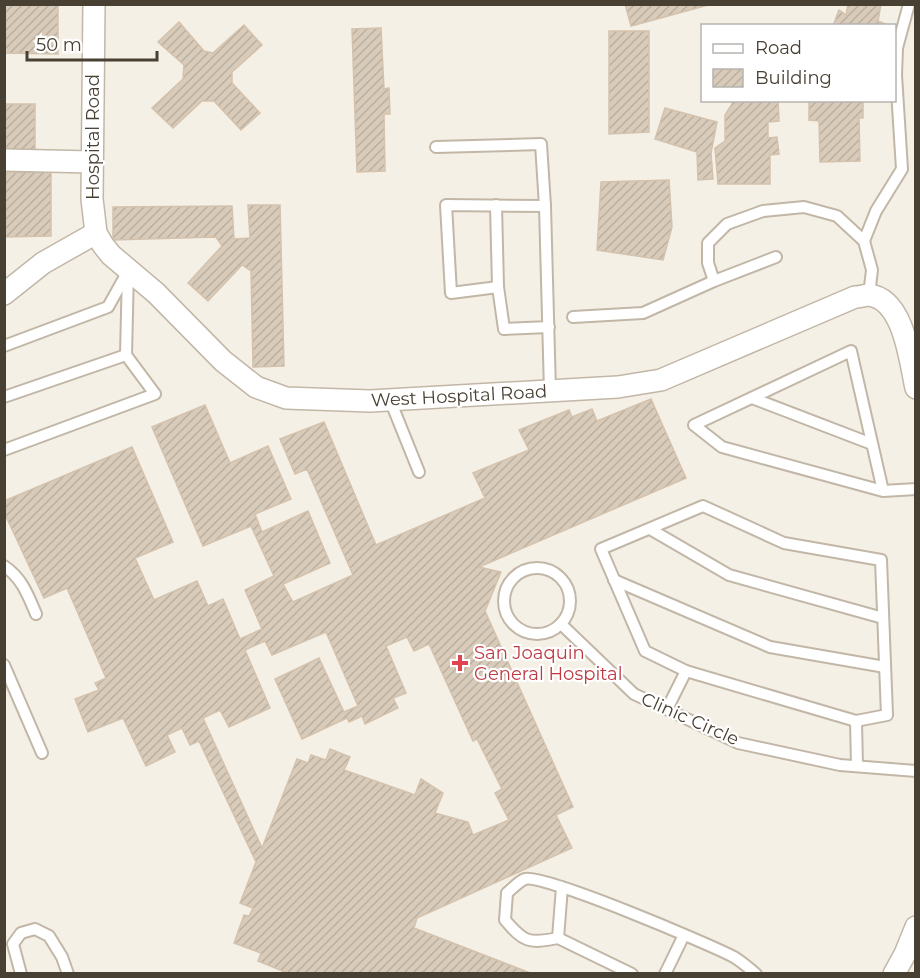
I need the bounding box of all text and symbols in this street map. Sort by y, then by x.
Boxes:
scale bar [27,24,158,62]
legend [701,24,896,102]
text: 50 m [36,34,82,56]
text: Road [755,37,802,59]
text: Building [755,67,832,89]
street label: Hospital Road [82,74,104,200]
street label: West Hospital Road [370,380,548,412]
place label: San Joaquin General Hospital [474,642,623,685]
marker: San Joaquin General Hospital [451,654,469,672]
street label: Clinic Circle [638,688,742,750]

